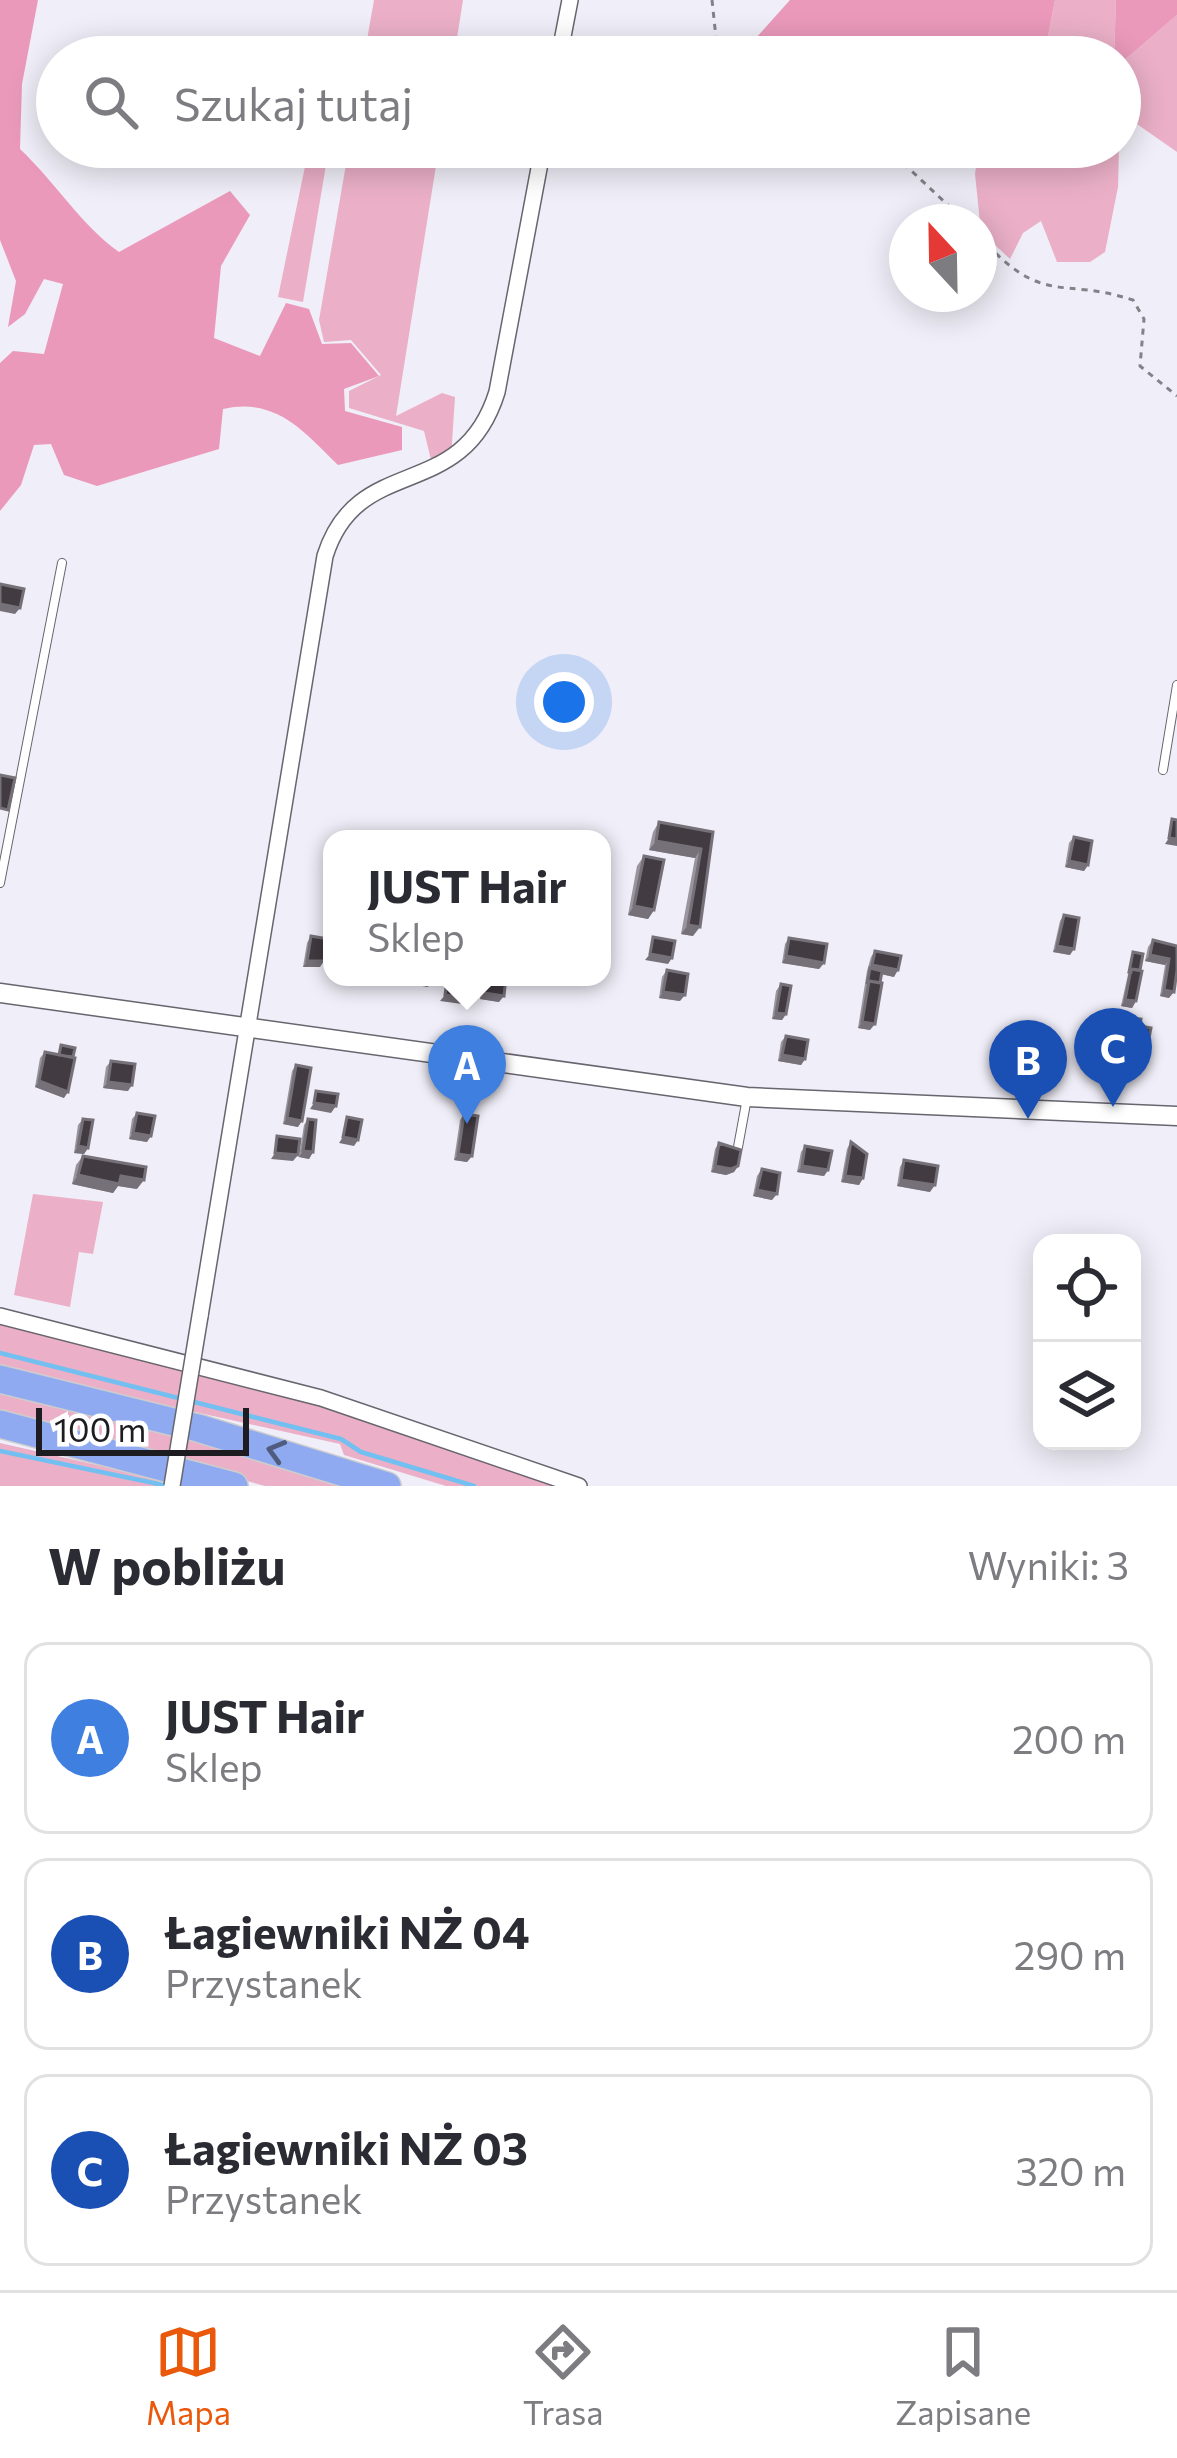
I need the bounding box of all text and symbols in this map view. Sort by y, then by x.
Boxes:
search box [36,36,1141,168]
icon: search [78,69,144,135]
text: Szukaj tutaj [174,75,413,130]
north arrow [889,204,997,312]
your location [534,672,594,732]
popup [323,830,611,986]
text: JUST Hair [367,857,567,912]
text: Sklep [367,912,465,960]
pin: C [1074,1008,1152,1107]
pin: B [989,1020,1067,1119]
pin: A [428,1025,506,1124]
map controls [1033,1234,1141,1450]
button: locate [1033,1234,1141,1342]
button: layers [1033,1342,1141,1450]
scale bar [36,1402,249,1455]
text: 100 m [54,1408,146,1449]
one-way arrow [266,1440,287,1465]
text: W pobliżu [48,1533,285,1596]
text: Wyniki: 3 [968,1540,1129,1588]
text: JUST Hair [165,1687,365,1742]
text: A [76,1714,104,1762]
text: 200 m [1012,1714,1126,1762]
text: Sklep [165,1742,263,1790]
text: Łagiewniki NŻ 04 [165,1903,530,1958]
text: B [77,1930,103,1978]
text: 290 m [1014,1930,1126,1978]
text: Przystanek [165,1958,363,2006]
text: Łagiewniki NŻ 03 [165,2119,528,2174]
text: C [77,2146,103,2194]
text: 320 m [1015,2146,1126,2194]
text: Przystanek [165,2174,363,2222]
tab: Mapa [146,2319,231,2432]
tab: Trasa [523,2319,604,2432]
tab: Zapisane [895,2319,1031,2432]

